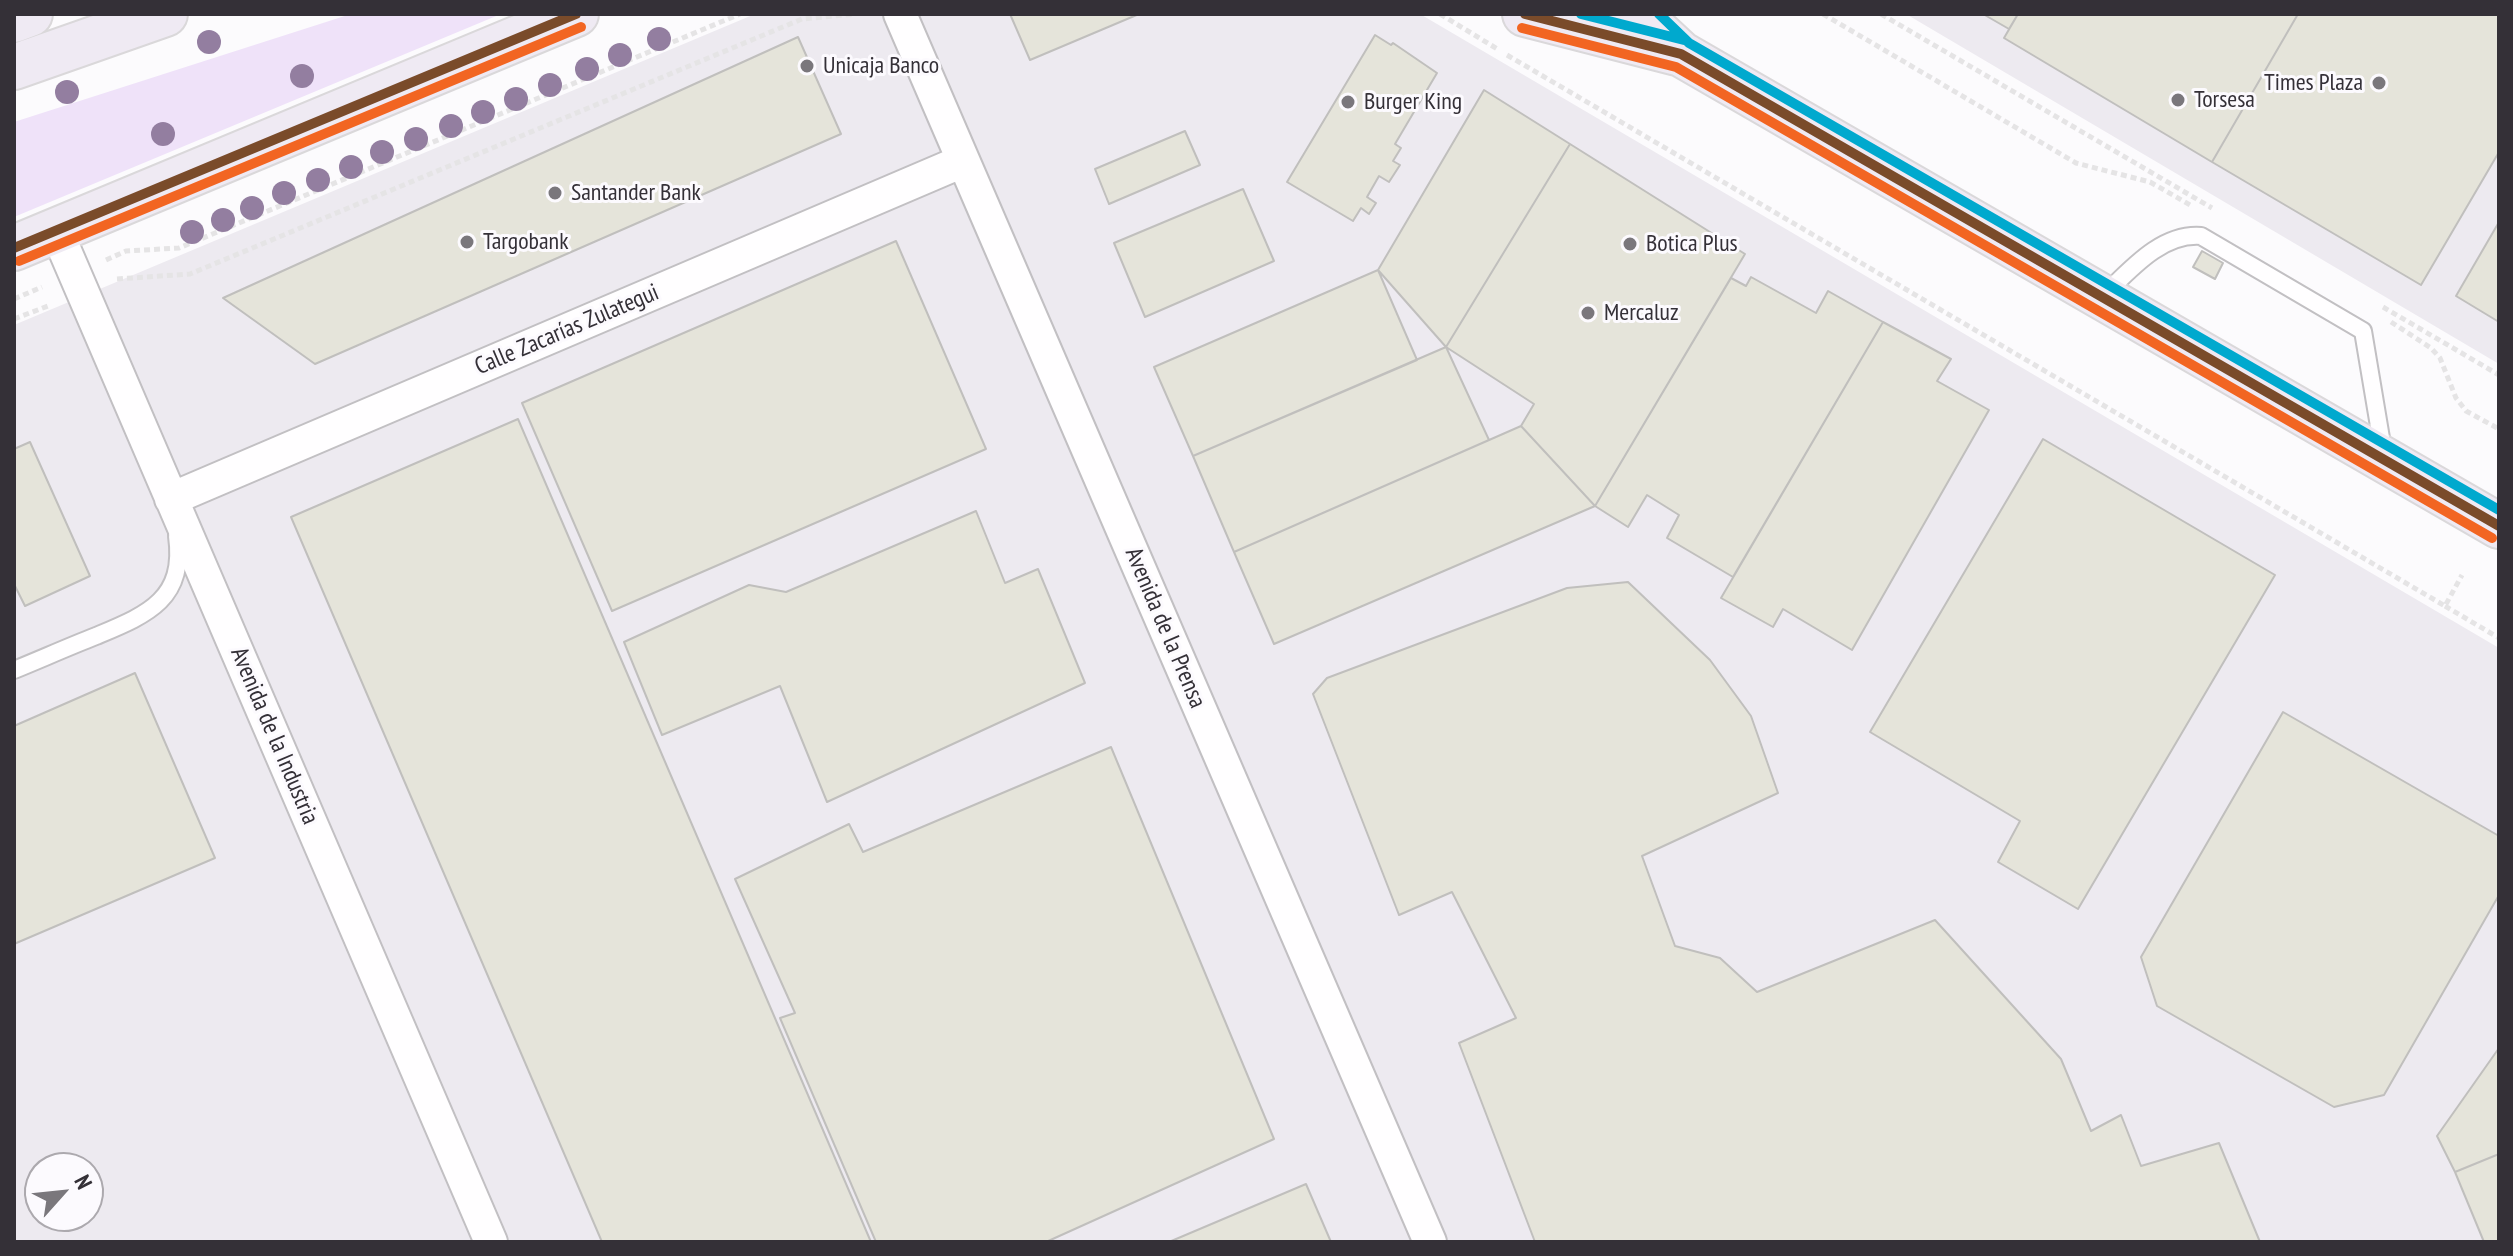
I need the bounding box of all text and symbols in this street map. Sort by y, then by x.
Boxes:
place label: Unicaja Banco [823,52,939,80]
marker: Unicaja Banco [798,57,816,75]
place label: Times Plaza [2264,69,2363,97]
marker: Times Plaza [2370,74,2388,92]
place label: Torsesa [2194,86,2255,114]
place label: Burger King [1364,88,1462,116]
marker: Torsesa [2169,91,2187,109]
marker: Burger King [1339,93,1357,111]
place label: Santander Bank [571,179,701,207]
marker: Santander Bank [546,184,564,202]
place label: Targobank [483,228,568,256]
place label: Botica Plus [1646,230,1738,258]
marker: Targobank [458,233,476,251]
marker: Botica Plus [1621,235,1639,253]
street label: Calle Zacarías Zulategui [471,278,663,382]
place label: Mercaluz [1604,299,1679,327]
marker: Mercaluz [1579,304,1597,322]
street label: Avenida de la Prensa [1118,544,1212,712]
street label: Avenida de la Industria [224,643,324,829]
north arrow [24,1152,104,1232]
text: N [68,1170,99,1194]

